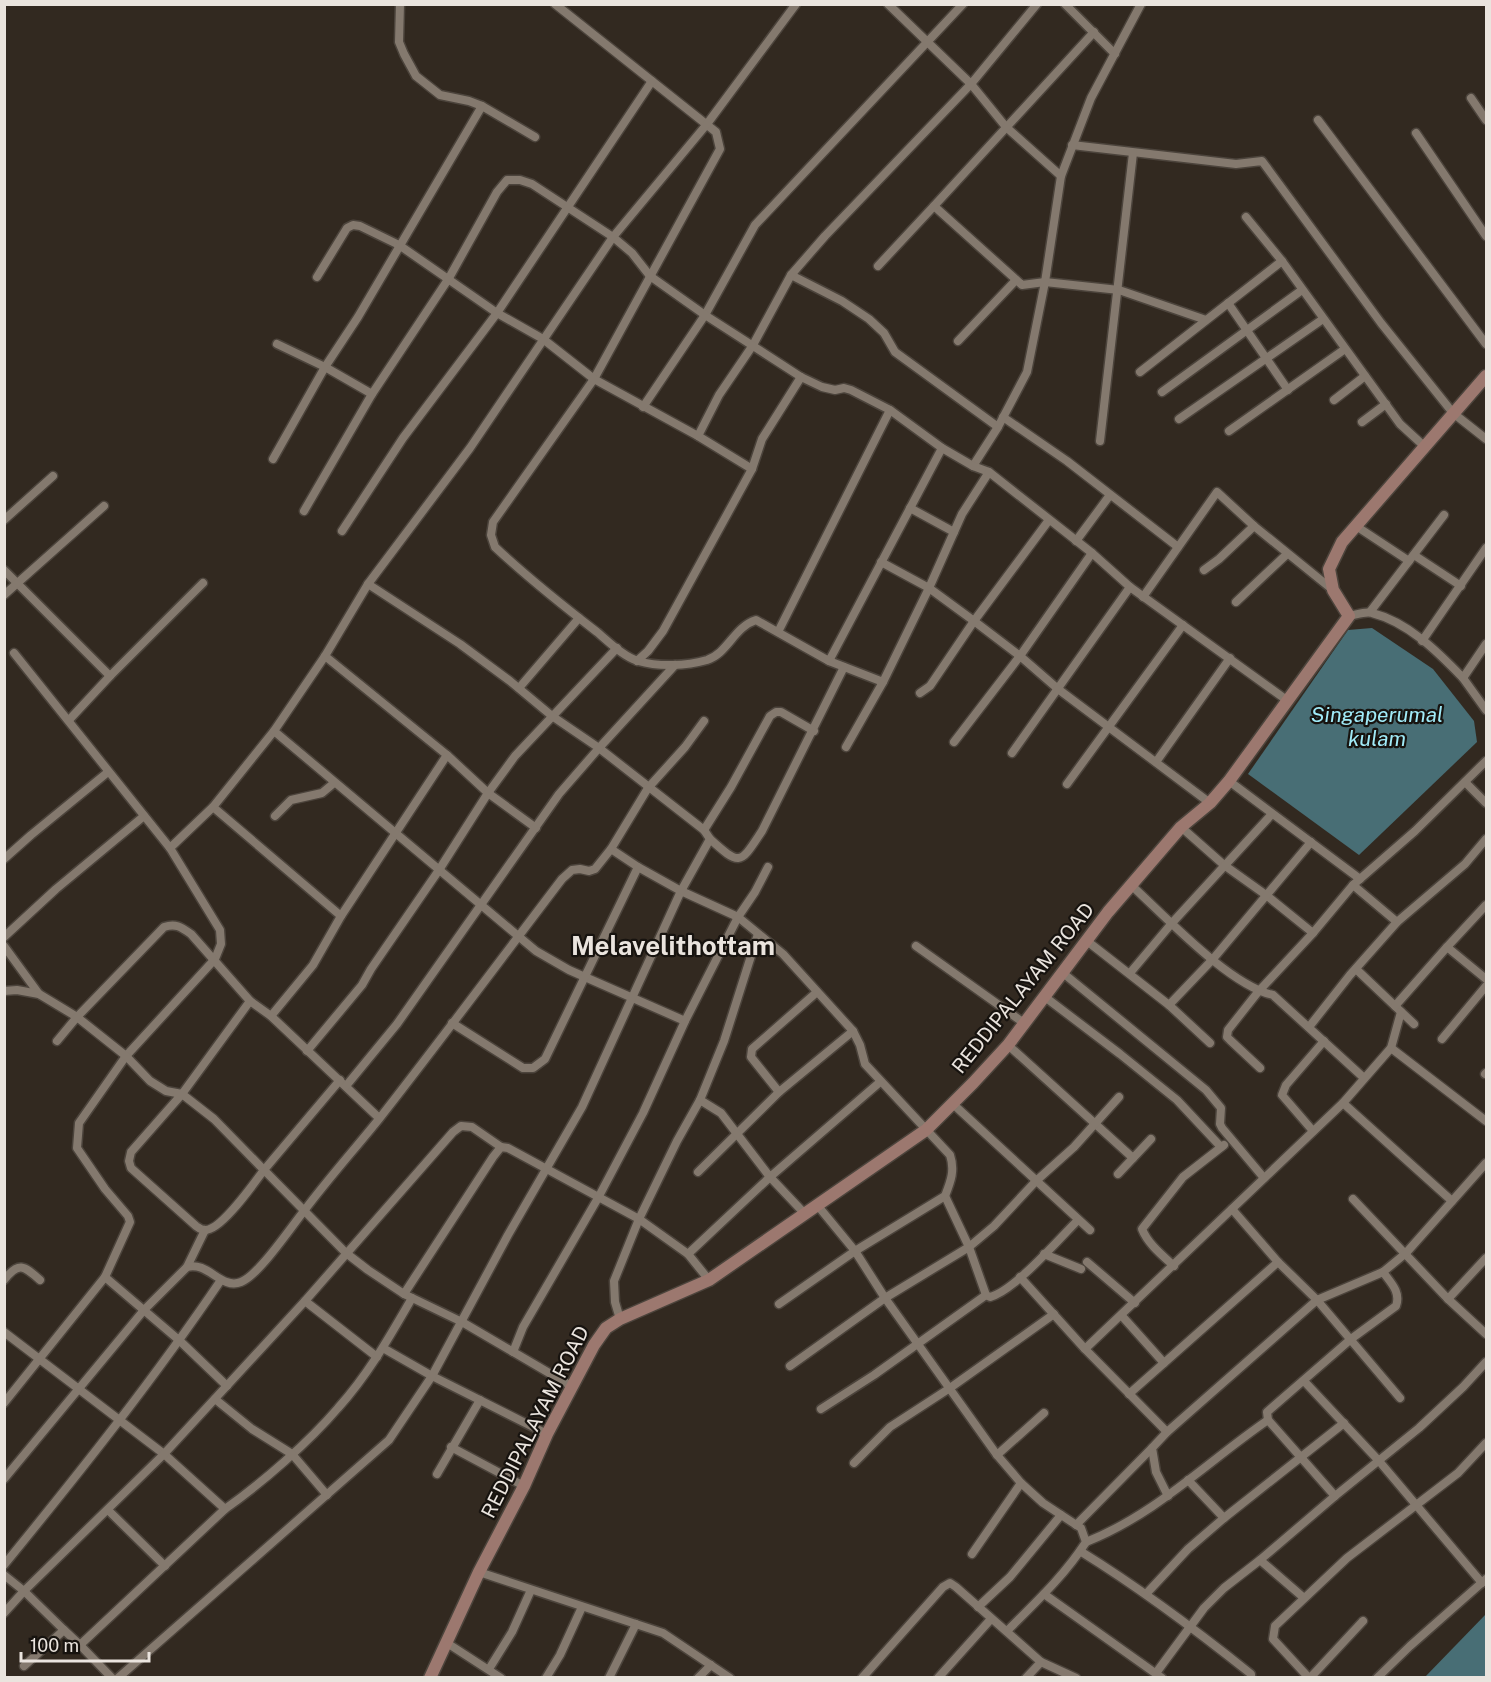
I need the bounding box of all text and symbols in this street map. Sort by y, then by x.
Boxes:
water label: Singaperumal kulam [1311,702,1443,751]
street label: REDDIPALAYAM ROAD [947,898,1099,1078]
district label: Melavelithottam [571,930,775,961]
street label: REDDIPALAYAM ROAD [476,1322,594,1522]
scale bar [21,1625,148,1663]
text: 100 m [30,1635,79,1656]

